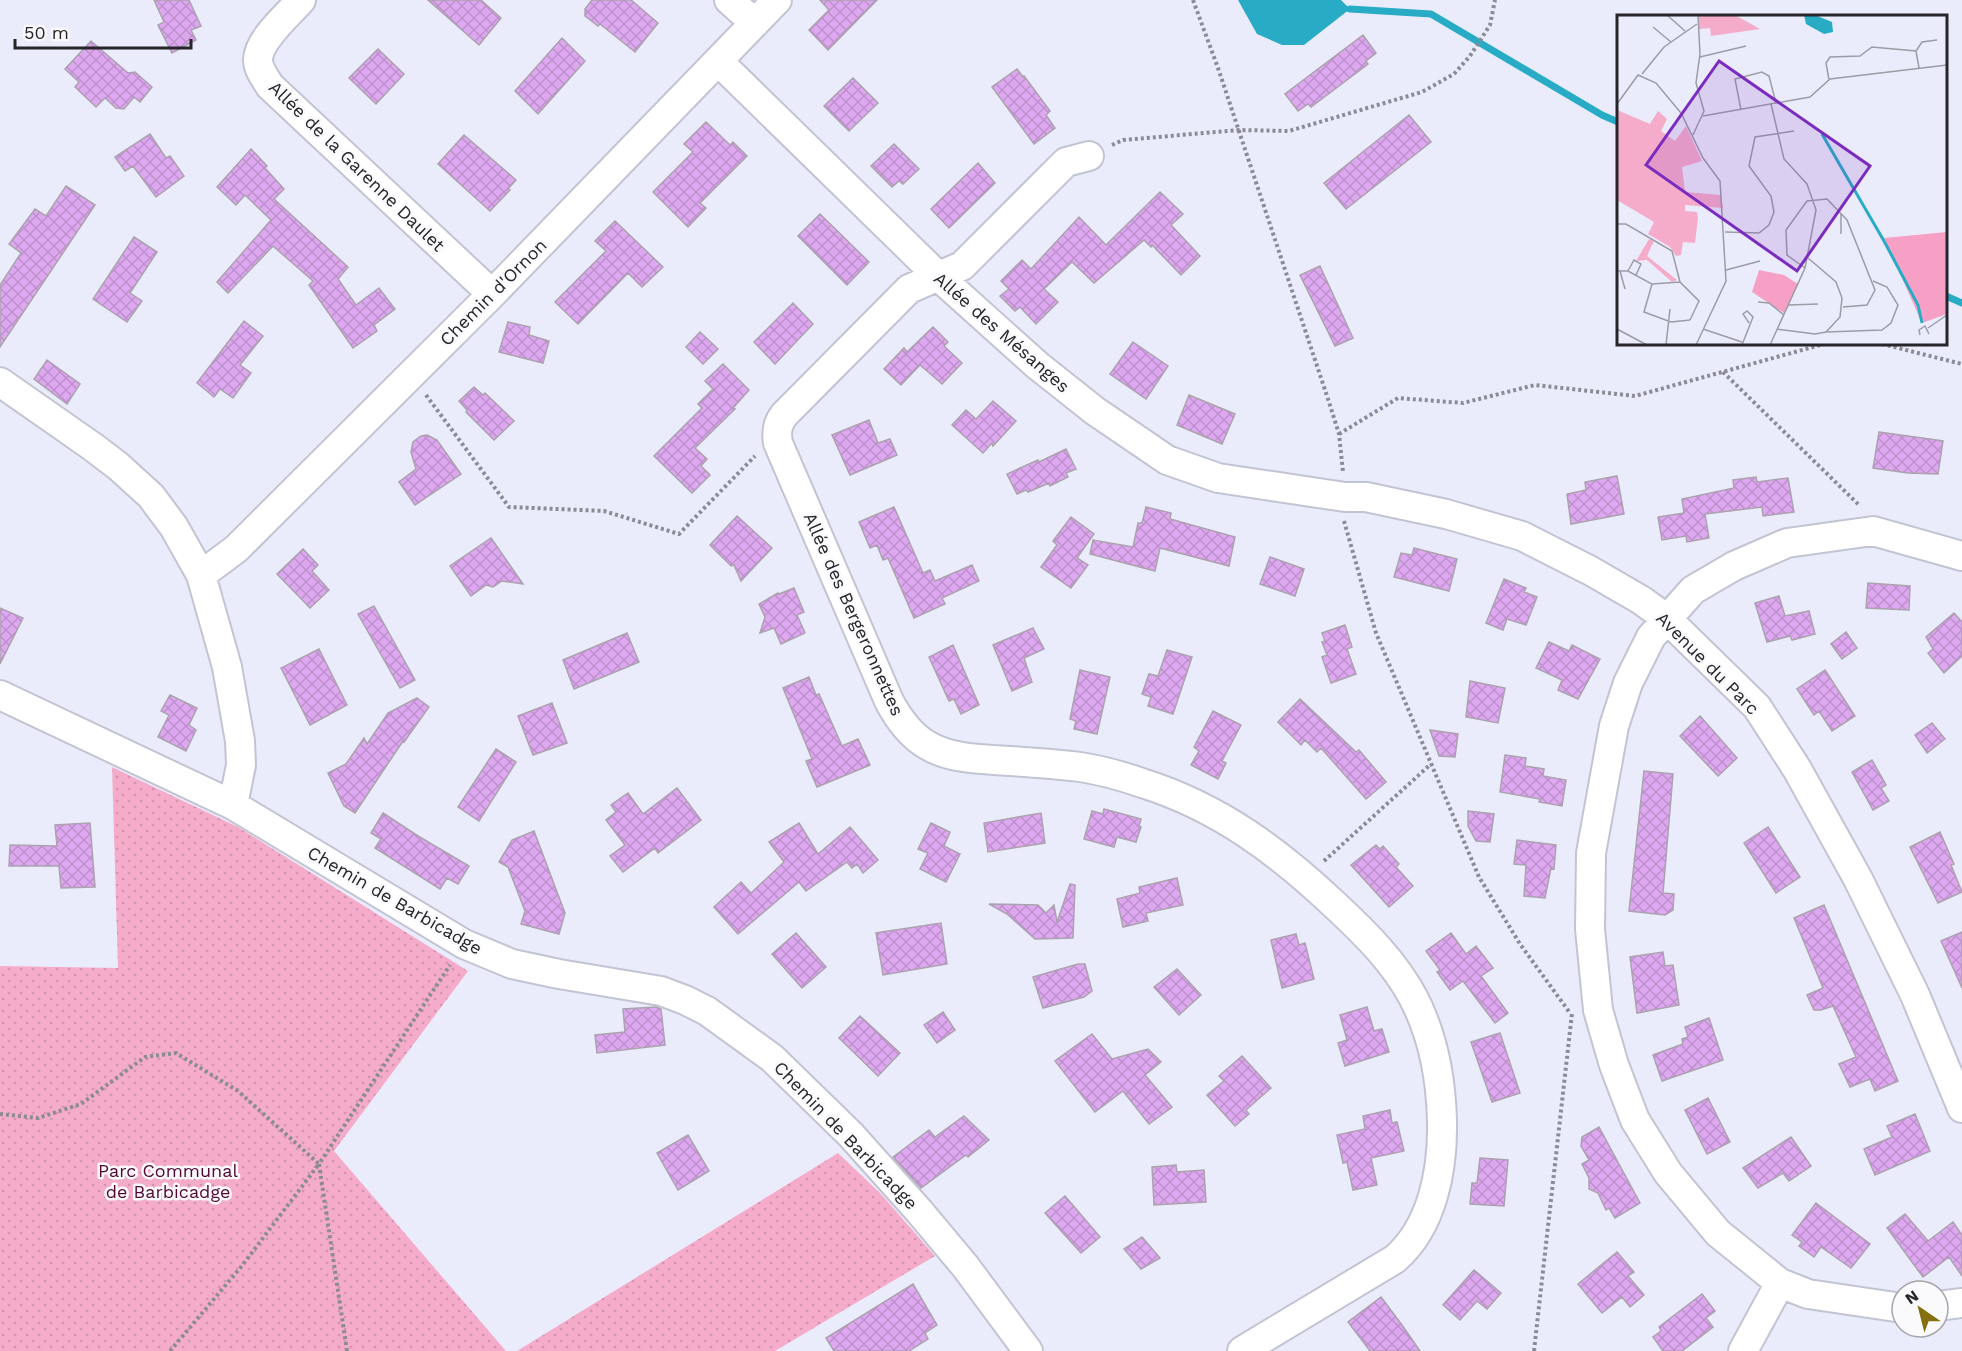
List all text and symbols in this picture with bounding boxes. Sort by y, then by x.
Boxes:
scale bar [15,12,190,50]
inset map [1617,15,1947,345]
text: 50 m [24,22,69,43]
street label: Allée de la Garenne Daulet [265,76,449,256]
street label: Chemin d'Ornon [435,234,551,350]
street label: Allée des Mésanges [930,267,1074,397]
street label: Allée des Bergeronnettes [800,509,908,719]
street label: Avenue du Parc [1652,607,1764,719]
street label: Chemin de Barbicadge [304,841,486,959]
street label: Chemin de Barbicadge [770,1057,922,1213]
park label: Parc Communal de Barbicadge [98,1160,238,1202]
north arrow [1890,1279,1950,1339]
text: N [1901,1286,1922,1308]

